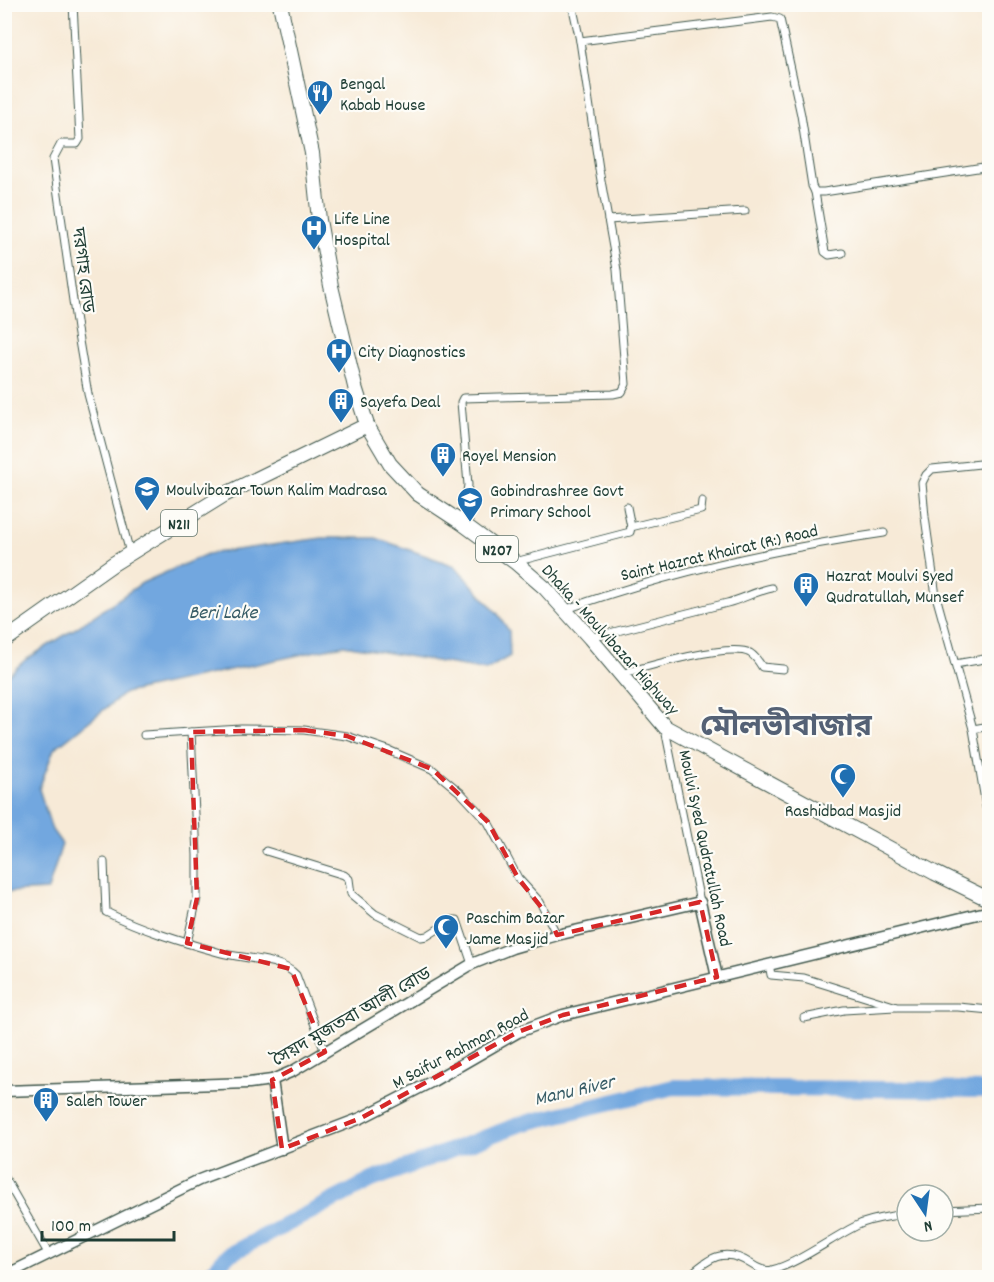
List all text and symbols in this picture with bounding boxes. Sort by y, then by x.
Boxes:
place label: Bengal Kabab House [340,73,425,119]
restaurant icon: Bengal Kabab House [305,78,335,116]
place label: Life Line Hospital [334,208,390,254]
hospital icon: Life Line Hospital [299,213,329,251]
street label: দরগাহ রোড [64,225,99,315]
hospital icon: City Diagnostics [324,336,354,374]
place label: City Diagnostics [358,341,466,366]
building icon: Sayefa Deal [326,386,356,424]
place label: Sayefa Deal [360,391,441,416]
building icon: Royel Mension [428,440,458,478]
place label: Royel Mension [462,445,556,470]
school or university icon: Moulvibazar Town Kalim Madrasa [132,474,162,512]
place label: Moulvibazar Town Kalim Madrasa [166,479,387,504]
place label: Gobindrashree Govt Primary School [490,480,624,526]
school or university icon: Gobindrashree Govt Primary School [455,485,485,523]
road number: N211 [161,510,197,536]
street label: Saint Hazrat Khairat (R:) Road [618,520,821,589]
road number: N207 [476,536,518,562]
street label: Dhaka - Moulvibazar Highway [534,560,684,722]
place label: Hazrat Moulvi Syed Qudratullah, Munsef [826,565,964,611]
building icon: Hazrat Moulvi Syed Qudratullah, Munsef [791,570,821,608]
water label: Beri Lake [189,600,258,628]
district label: মৌলভীবাজার [700,707,873,751]
street label: Moulvi Syed Qudratullah Road [670,748,737,949]
mosque icon: Rashidbad Masjid [828,761,858,799]
place label: Rashidbad Masjid [785,800,901,825]
place label: Paschim Bazar Jame Masjid [466,907,565,953]
mosque icon: Paschim Bazar Jame Masjid [431,912,461,950]
street label: সৈয়দ মুজতবা আলী রোড [267,962,436,1074]
street label: M Saifur Rahman Road [388,1004,534,1097]
water label: Manu River [532,1069,620,1115]
building icon: Saleh Tower [31,1085,61,1123]
place label: Saleh Tower [66,1090,147,1115]
north arrow [895,1183,955,1243]
scale bar [42,1204,174,1242]
text: N [921,1213,934,1237]
text: 100 m [51,1215,91,1240]

